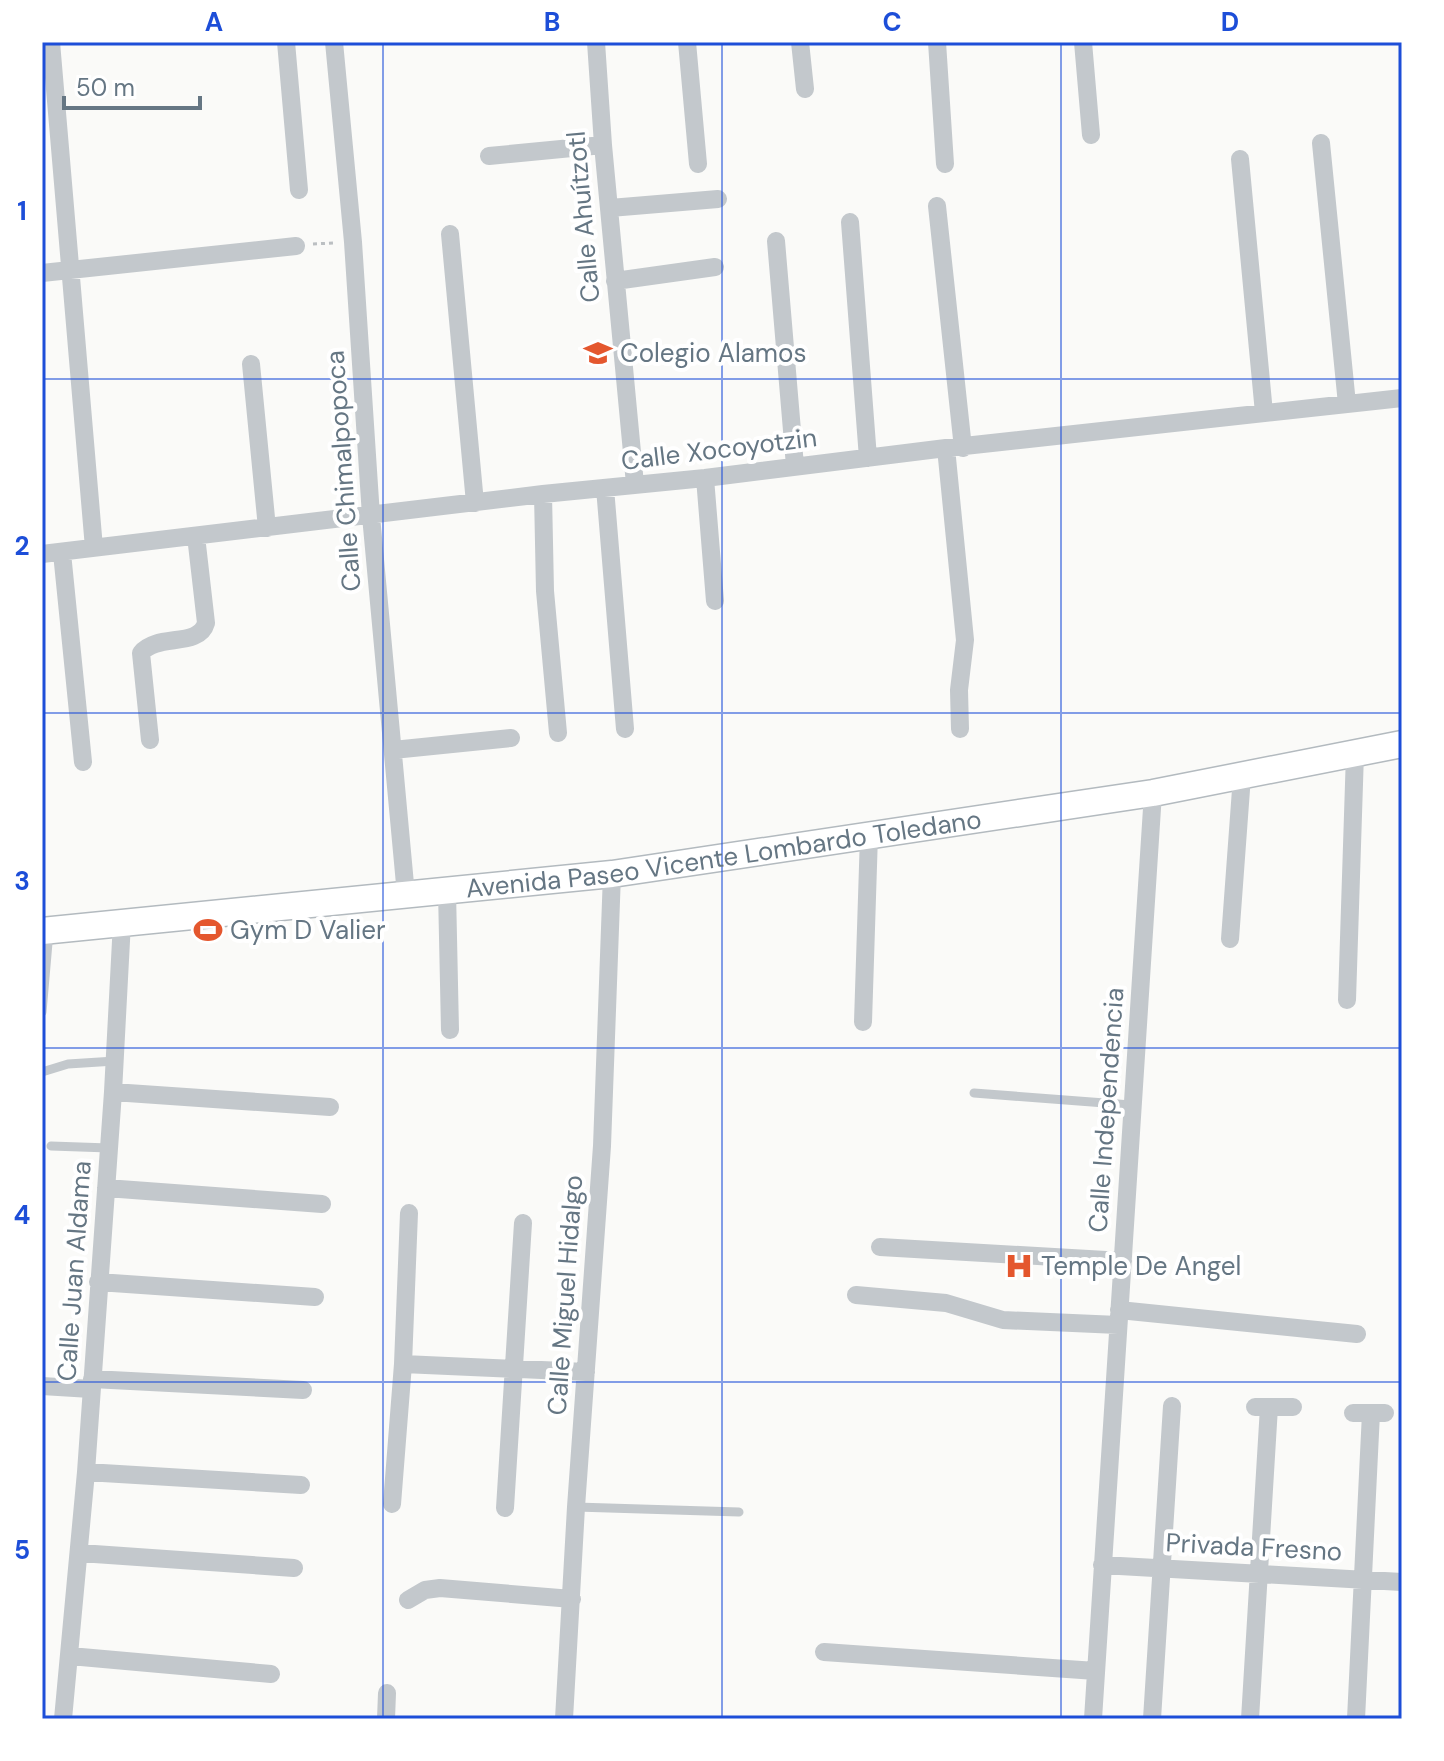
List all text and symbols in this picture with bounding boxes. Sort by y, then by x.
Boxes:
text: A [205,5,223,39]
text: B [544,5,560,39]
text: C [882,5,902,39]
text: D [1221,5,1239,39]
scale bar [64,60,200,110]
text: 50 m [76,72,135,103]
street label: Calle Ahuítzotl [559,130,607,304]
text: 1 [17,194,27,228]
place label: Colegio Alamos [620,336,806,370]
school or university icon: Colegio Alamos [583,338,613,368]
street label: Calle Chimalpopoca [318,349,368,593]
street label: Calle Xocoyotzin [619,420,819,478]
text: 2 [14,529,30,563]
street label: Avenida Paseo Vicente Lombardo Toledano [464,802,984,906]
text: 3 [14,864,30,898]
place label: Gym D Valier [230,913,386,947]
sports icon: Gym D Valier [193,915,223,945]
street label: Calle Independencia [1080,986,1132,1234]
street label: Calle Juan Aldama [49,1160,99,1382]
street label: Calle Miguel Hidalgo [540,1174,590,1416]
text: 4 [14,1198,30,1232]
place label: Temple De Angel [1041,1249,1241,1283]
hospital icon: Temple De Angel [1004,1251,1034,1281]
street label: Privada Fresno [1165,1525,1343,1569]
text: 5 [14,1533,30,1567]

